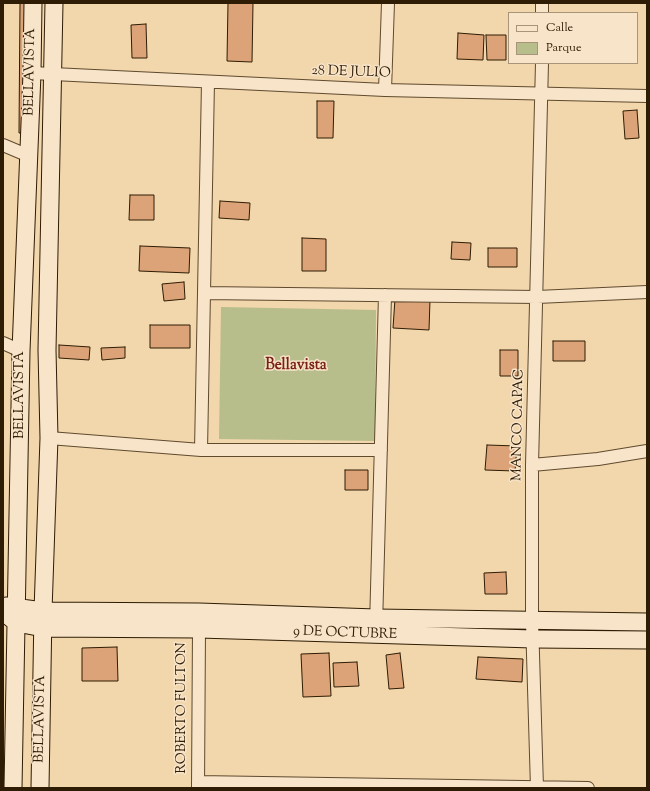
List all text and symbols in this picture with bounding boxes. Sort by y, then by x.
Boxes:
legend [508,12,638,64]
text: Calle [546,19,573,37]
street label: BELLAVISTA [22,28,40,116]
text: Parque [546,39,582,57]
street label: 28 DE JULIO [311,63,391,83]
street label: BELLAVISTA [13,351,29,439]
district label: Bellavista [265,357,327,375]
street label: MANCO CAPAC [510,369,528,481]
street label: 9 DE OCTUBRE [293,624,397,644]
street label: ROBERTO FULTON [175,642,191,774]
street label: BELLAVISTA [32,675,50,763]

